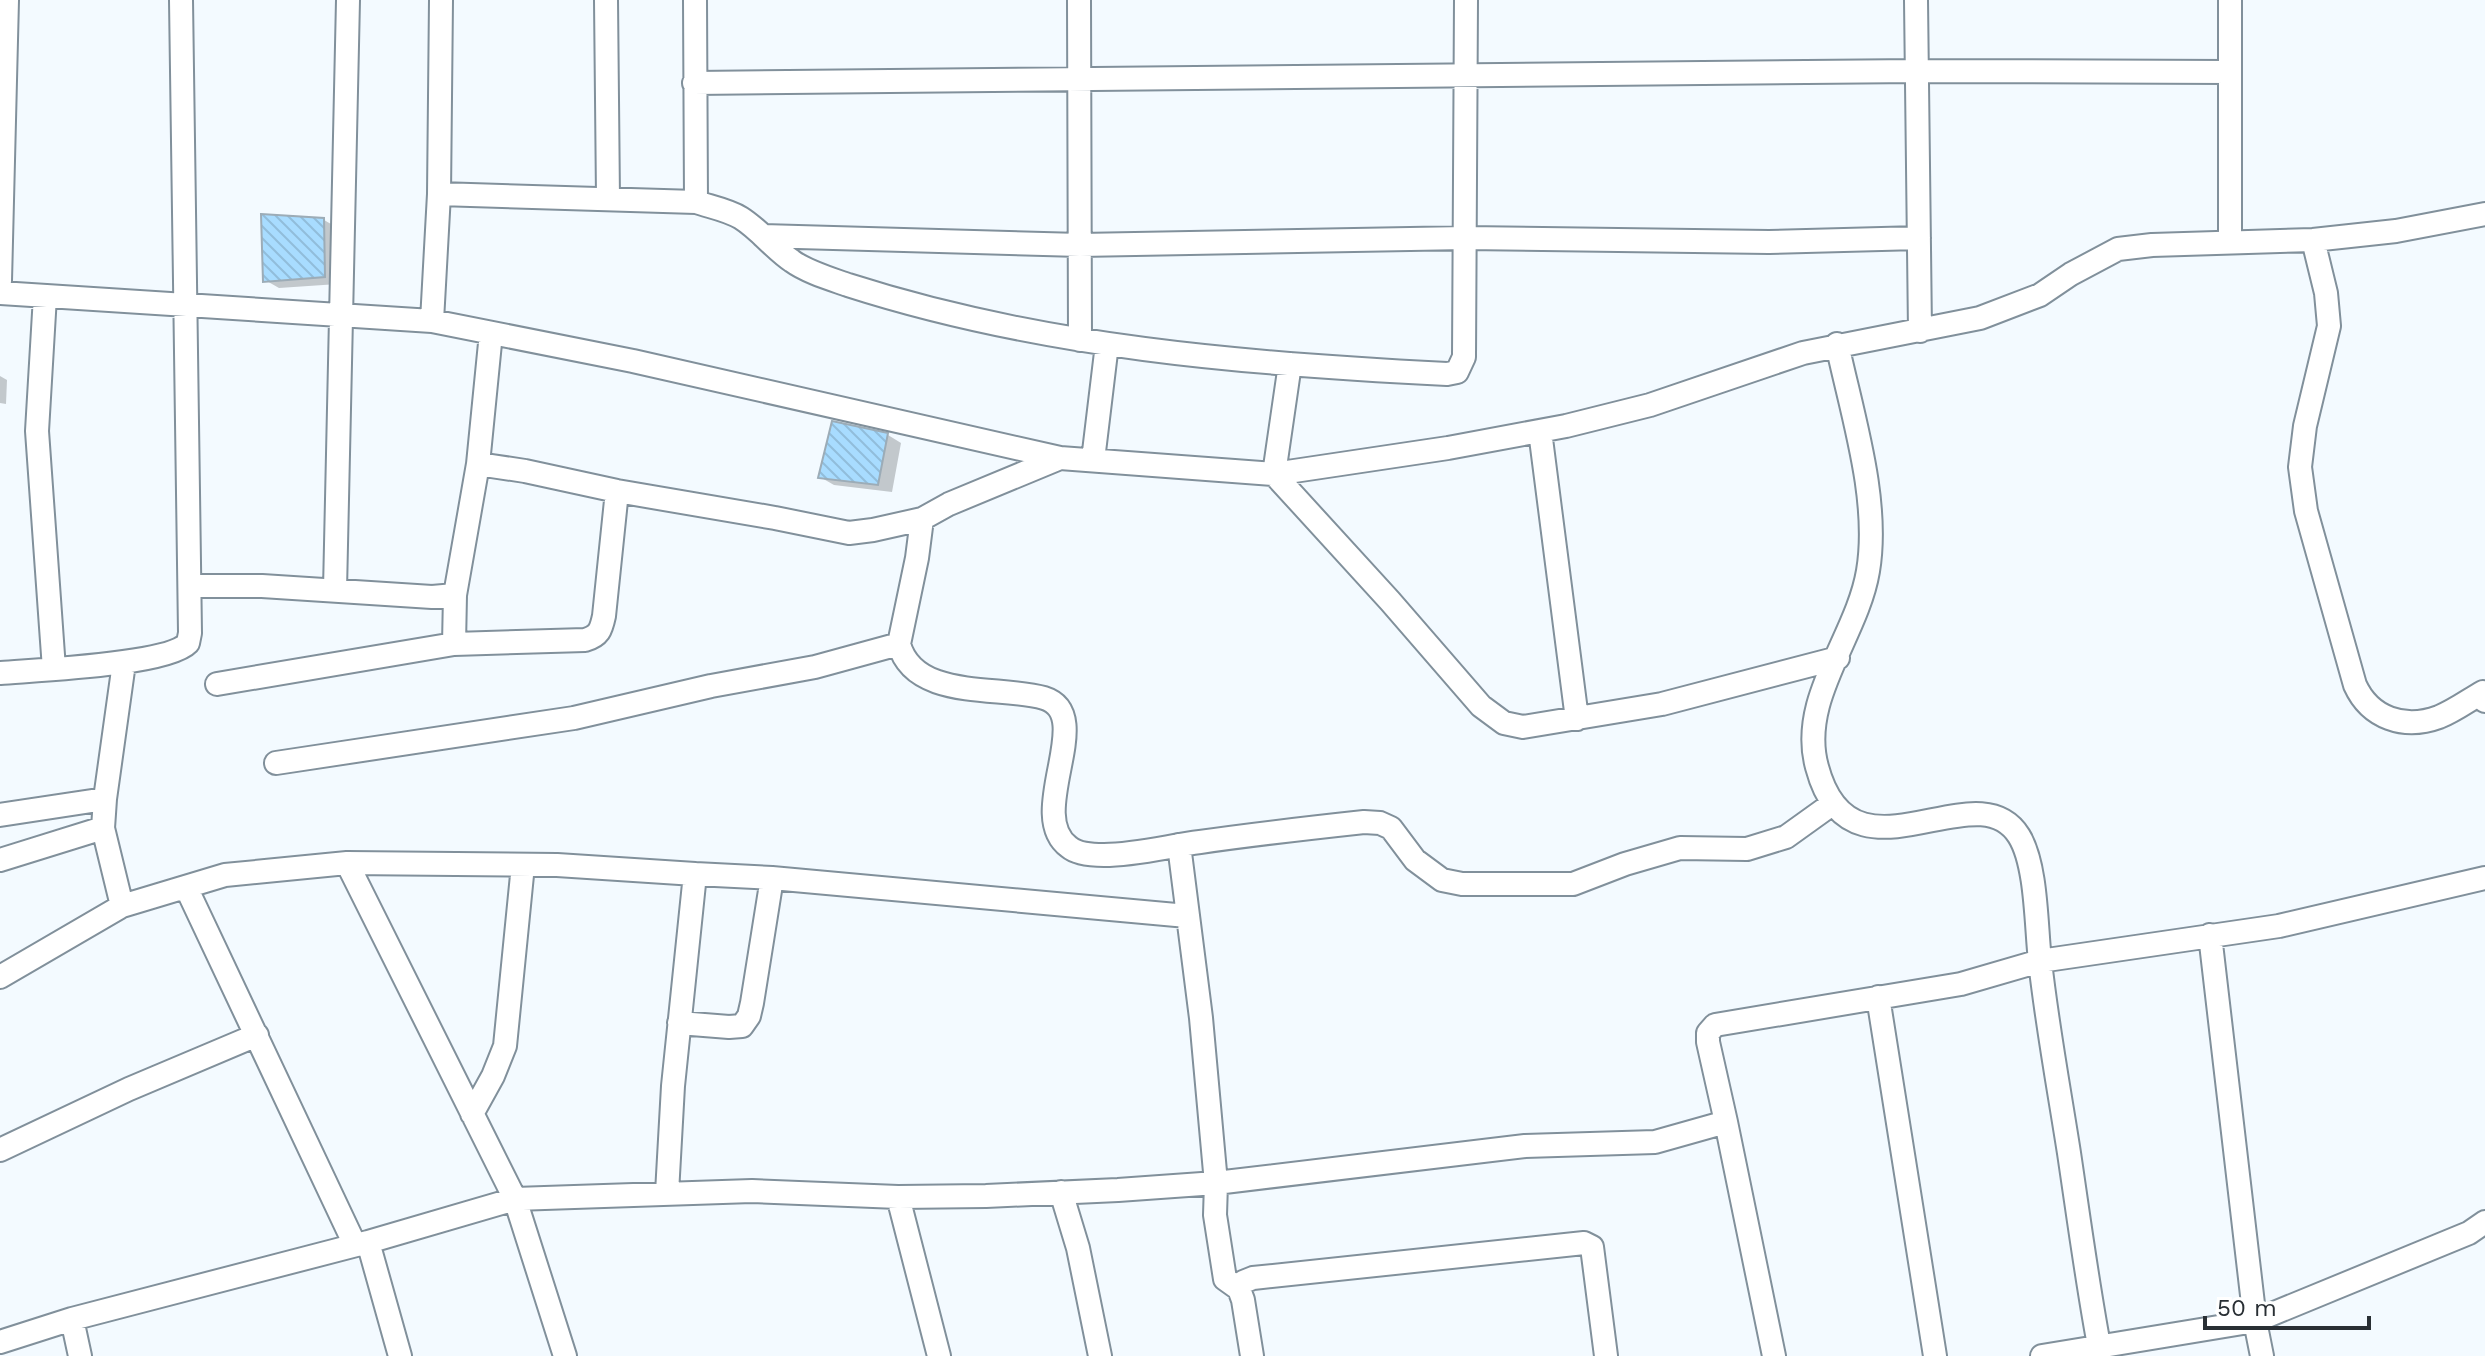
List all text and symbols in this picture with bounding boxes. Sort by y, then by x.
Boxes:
scale bar [2205,1280,2369,1330]
text: 50 m [2217,1294,2277,1322]

